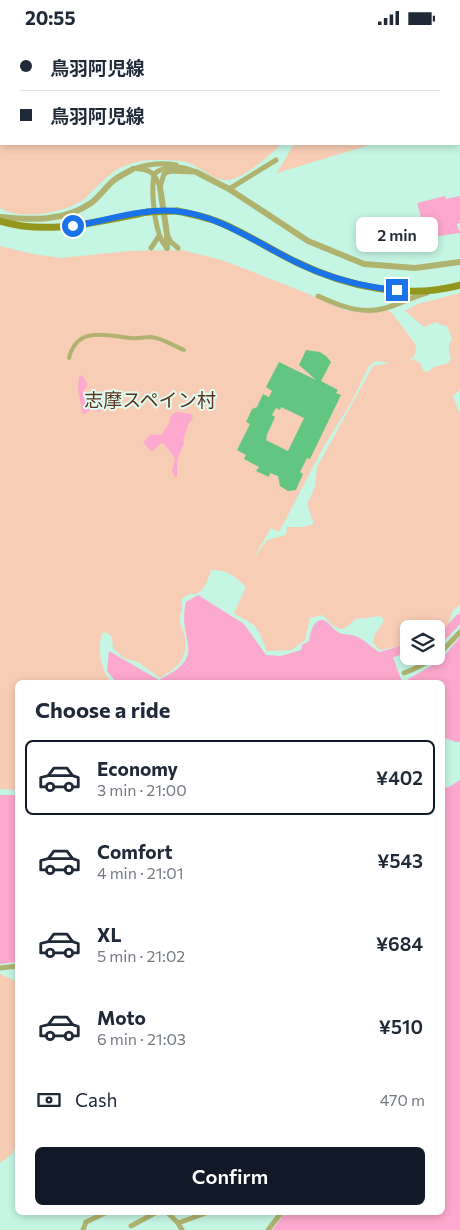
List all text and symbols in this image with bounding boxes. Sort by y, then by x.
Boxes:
text: 20:55 [25,6,76,29]
text: 鳥羽阿児線 [50,56,145,79]
text: 鳥羽阿児線 [50,104,145,127]
route start [62,215,84,237]
callout: 2 min [356,217,438,253]
text: 2 min [377,225,417,244]
route end [386,279,408,301]
park label: 志摩スペイン村 [84,388,216,411]
map controls [400,620,445,665]
button: layers [400,620,445,665]
text: Choose a ride [35,696,170,723]
icon: car [37,755,82,800]
text: Economy [97,757,178,780]
text: ¥402 [376,766,423,789]
text: 3 min · 21:00 [97,780,187,799]
icon: car [37,838,82,883]
text: Comfort [97,840,173,863]
text: ¥543 [377,849,423,872]
text: 4 min · 21:01 [97,863,184,882]
icon: car [37,921,82,966]
text: XL [97,923,122,946]
text: ¥684 [376,932,423,955]
text: 5 min · 21:02 [97,946,185,965]
icon: car [37,1004,82,1049]
text: Moto [97,1006,146,1029]
text: ¥510 [379,1015,423,1038]
text: 6 min · 21:03 [97,1029,186,1048]
icon: cash [35,1086,63,1114]
text: Cash [75,1088,117,1111]
text: 470 m [380,1090,425,1109]
button: Confirm [35,1147,425,1205]

